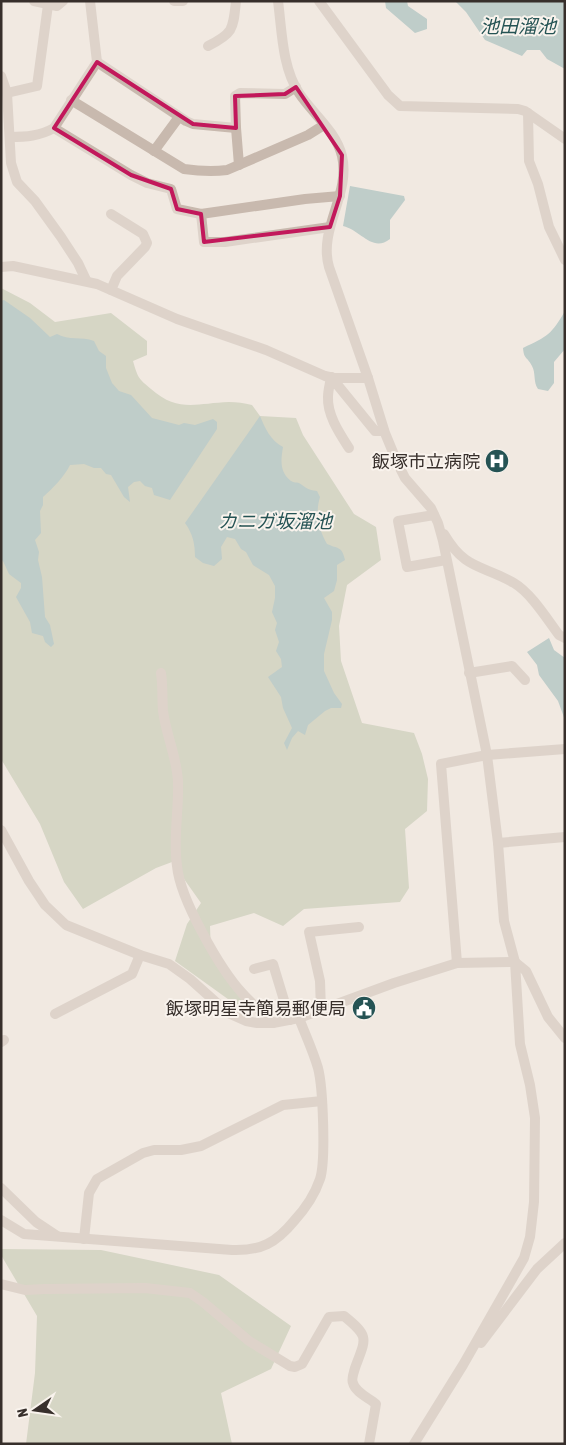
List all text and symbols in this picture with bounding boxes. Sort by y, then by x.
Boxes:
water label: 池田溜池 [480,15,558,37]
hospital icon: 飯塚市立病院 [484,448,510,474]
place label: 飯塚市立病院 [372,451,480,472]
water label: カニガ坂溜池 [218,510,334,532]
public building icon: 飯塚明星寺簡易郵便局 [351,995,377,1021]
place label: 飯塚明星寺簡易郵便局 [166,998,346,1019]
north arrow [10,1385,60,1435]
text: N [14,1407,31,1419]

